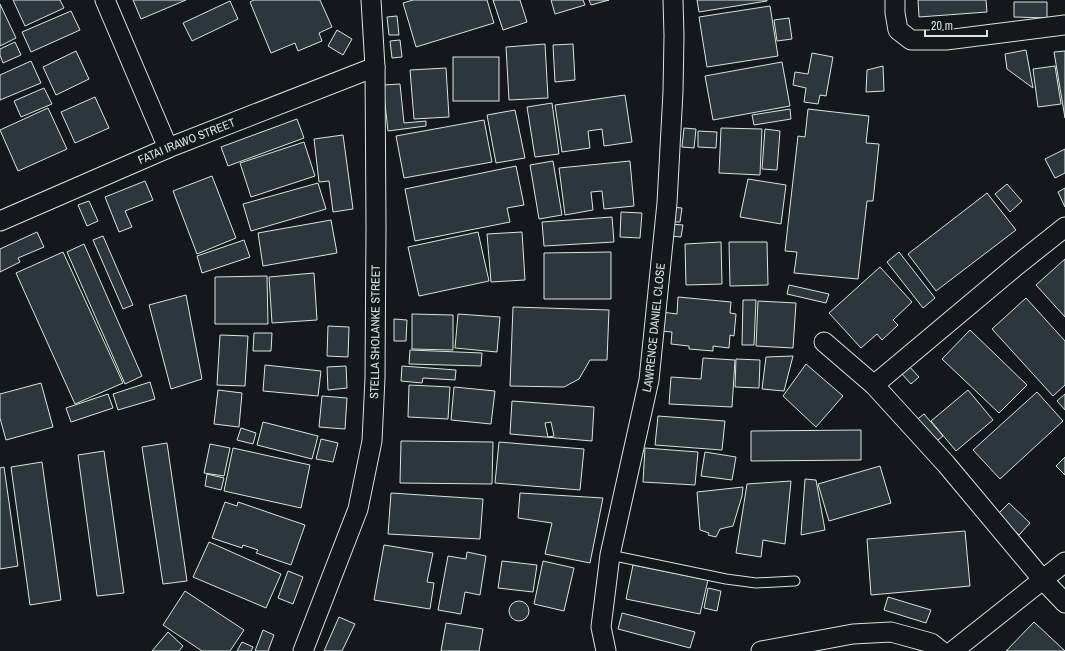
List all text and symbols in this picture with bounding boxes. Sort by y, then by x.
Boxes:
scale bar [925,12,987,38]
text: 20 m [931,18,953,34]
street label: FATAI IRAWO STREET [136,114,238,168]
street label: LAWRENCE DANIEL CLOSE [639,262,669,394]
street label: STELLA SHOLANKE STREET [366,265,384,399]

